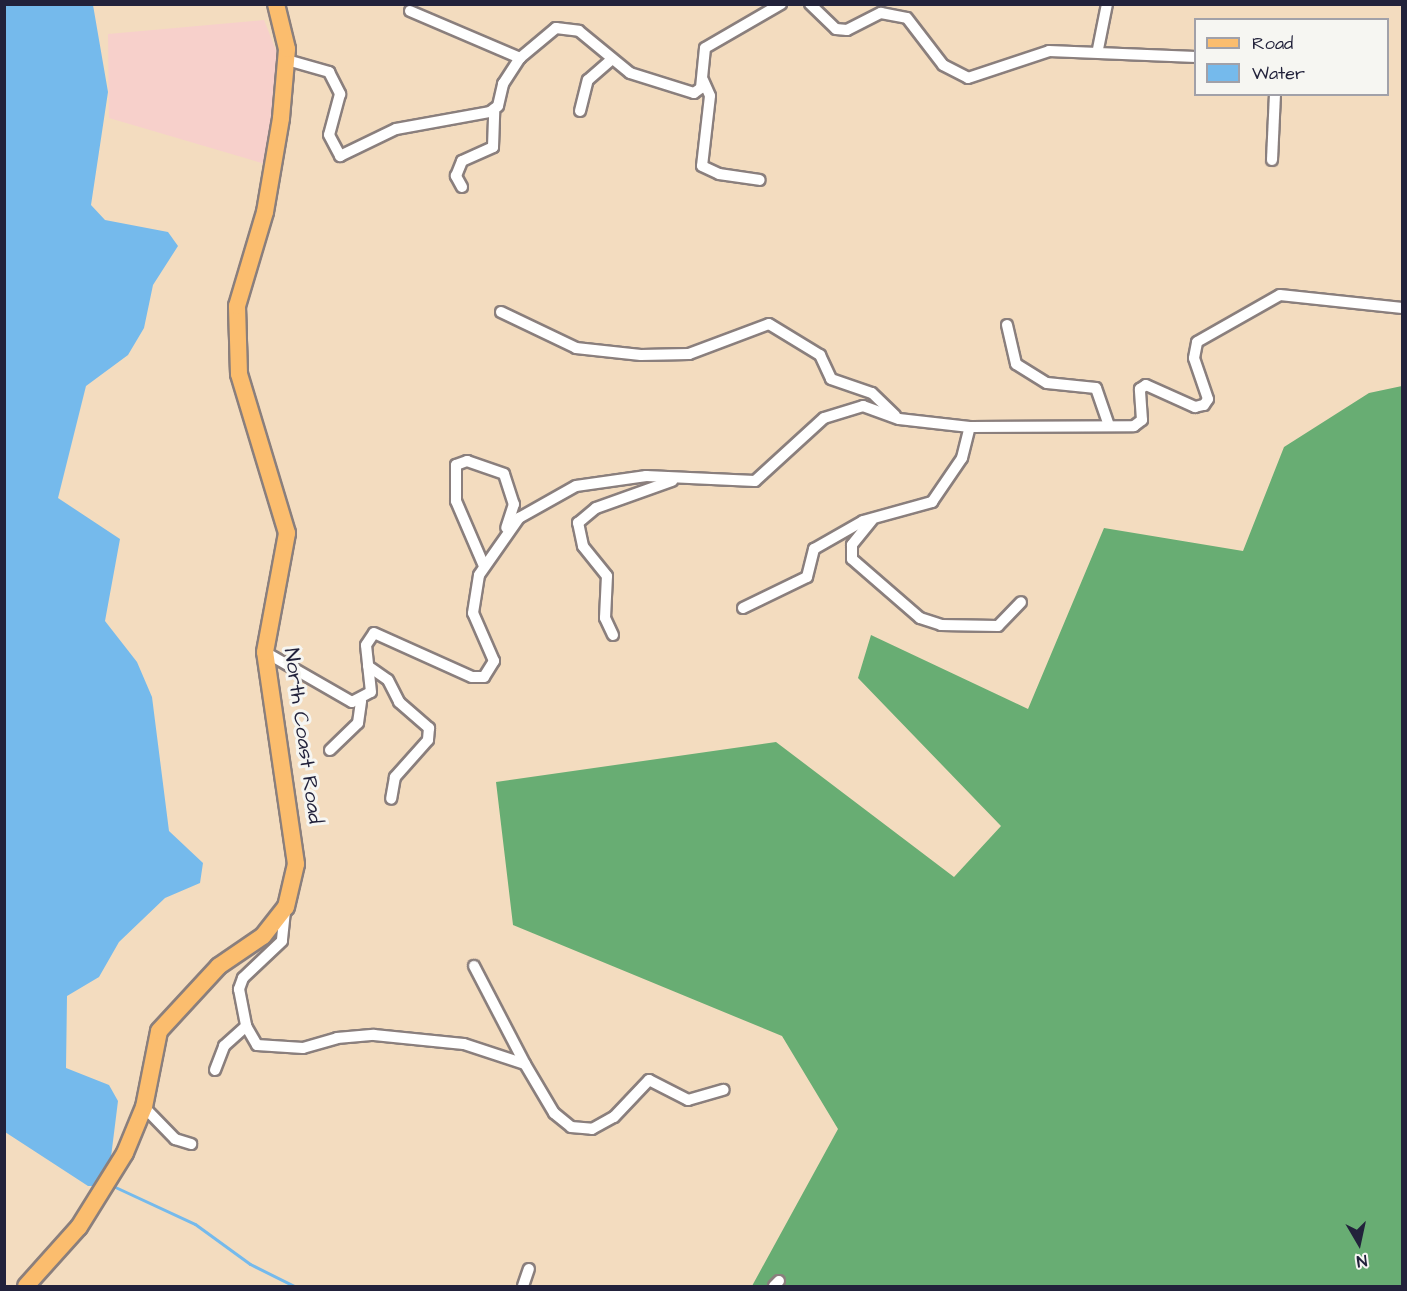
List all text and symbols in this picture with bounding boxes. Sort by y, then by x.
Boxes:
legend [1194,18,1389,96]
text: Road [1252,31,1293,56]
text: Water [1252,61,1305,86]
street label: North Coast Road [278,647,328,825]
north arrow [1329,1213,1389,1273]
text: N [1355,1249,1368,1272]

